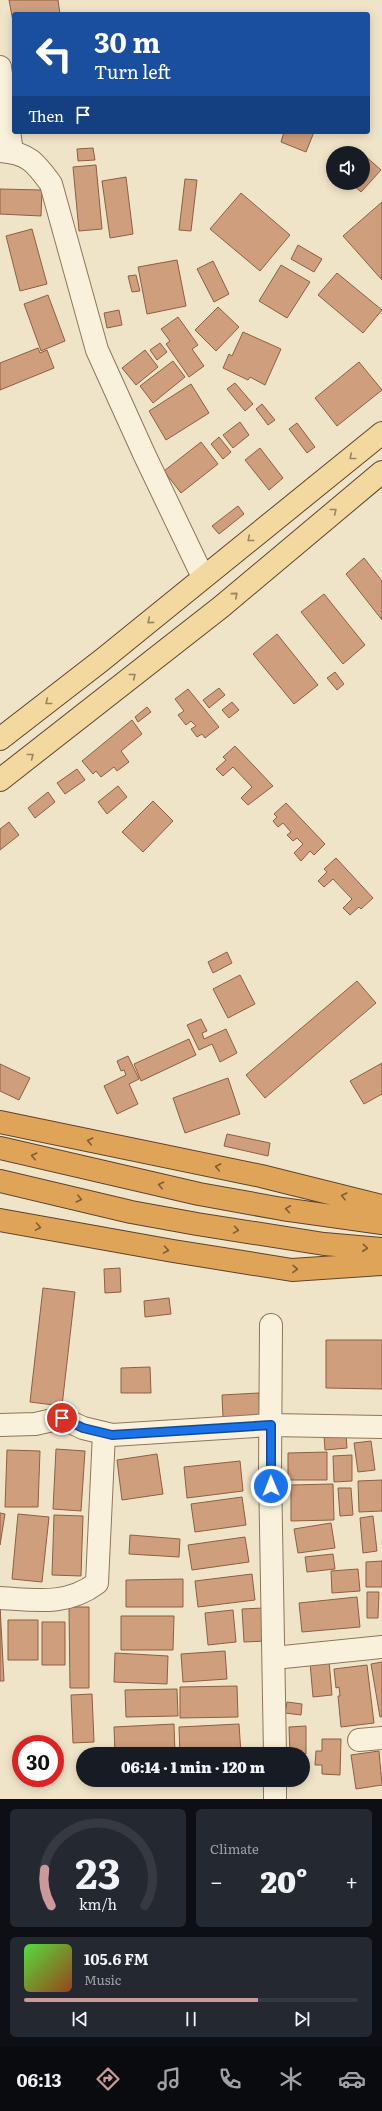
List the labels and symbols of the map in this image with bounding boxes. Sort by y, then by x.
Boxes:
one-way arrow [349,453,356,460]
one-way arrow [330,509,337,516]
one-way arrow [248,534,255,541]
one-way arrow [231,593,238,600]
one-way arrow [147,617,154,624]
one-way arrow [129,674,136,681]
one-way arrow [46,697,53,704]
one-way arrow [26,753,33,760]
one-way arrow [87,1137,93,1145]
one-way arrow [31,1152,38,1161]
one-way arrow [214,1164,221,1172]
one-way arrow [158,1181,165,1190]
one-way arrow [341,1193,347,1201]
one-way arrow [76,1195,82,1203]
one-way arrow [285,1206,291,1214]
one-way arrow [35,1222,42,1230]
one-way arrow [233,1225,239,1234]
one-way arrow [362,1243,368,1252]
one-way arrow [163,1245,169,1254]
one-way arrow [292,1265,298,1273]
pin [45,1401,79,1435]
position arrow [250,1465,292,1507]
speed limit sign: 30 [12,1735,64,1787]

